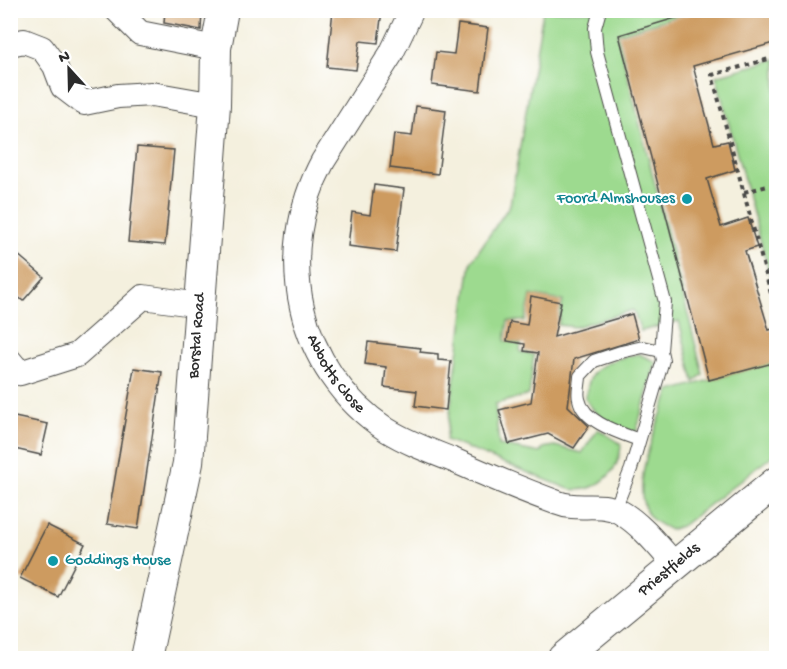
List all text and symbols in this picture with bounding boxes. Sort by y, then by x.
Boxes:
north arrow [39,39,99,99]
text: N [56,47,74,69]
place label: Foord Almshouses [556,190,676,209]
marker: Foord Almshouses [680,192,694,206]
street label: Borstal Road [185,291,210,380]
street label: Abbotts Close [302,332,369,418]
street label: Priestfields [634,538,705,602]
place label: Goddings House [65,552,172,571]
marker: Goddings House [46,554,60,568]

